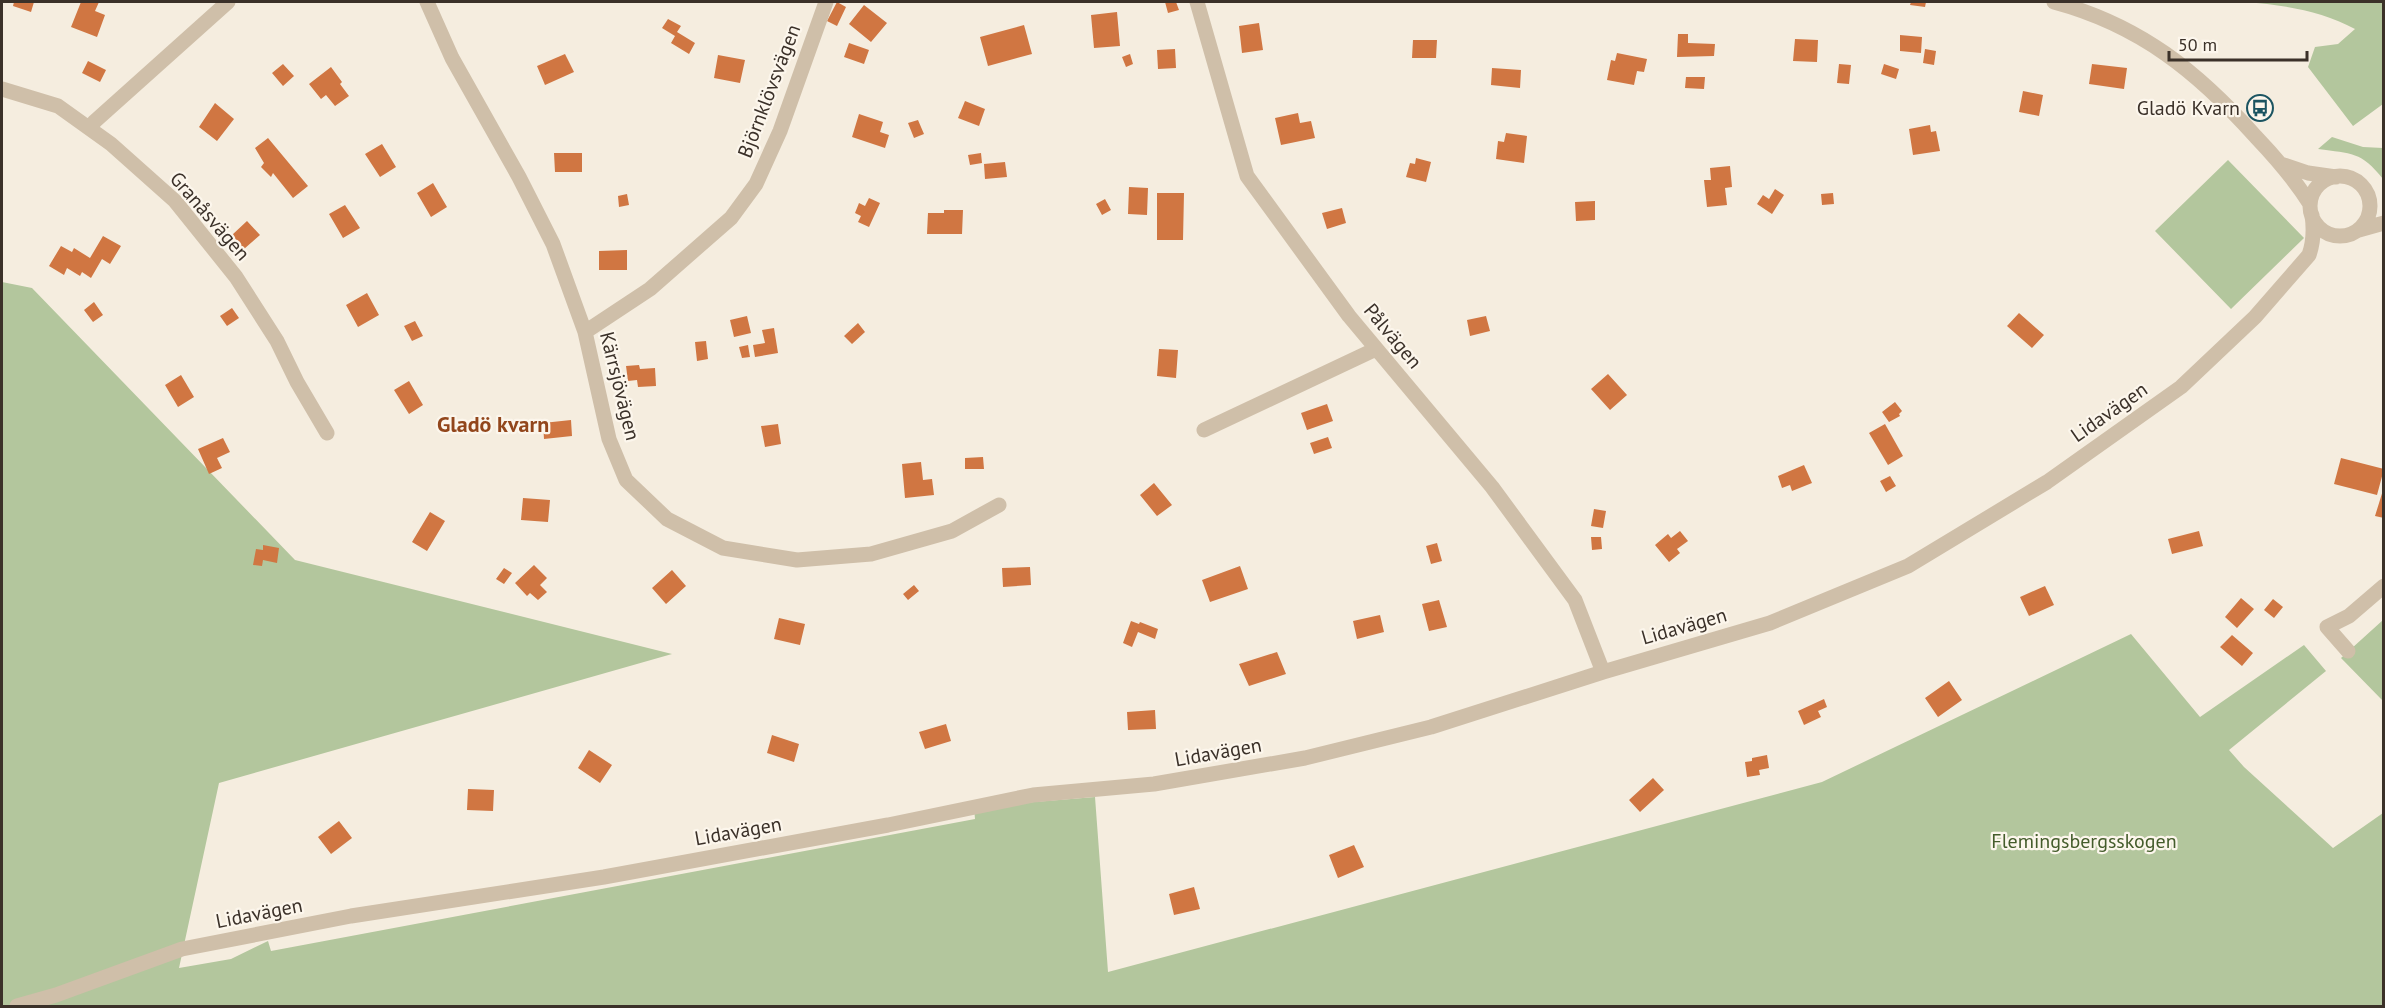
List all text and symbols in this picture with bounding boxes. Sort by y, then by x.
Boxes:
street label: Björnklövsvägen [732,21,806,161]
scale bar [2169,24,2307,62]
text: 50 m [2178,33,2217,56]
bus stop icon: Gladö Kvarn [2245,93,2275,123]
place label: Gladö Kvarn [2137,95,2240,121]
street label: Granåsvägen [164,166,256,266]
street label: Pålvägen [1358,298,1428,374]
street label: Kärrsjövägen [594,329,646,443]
street label: Lidavägen [2066,376,2152,448]
district label: Gladö kvarn [437,410,549,438]
street label: Lidavägen [1638,601,1730,651]
street label: Lidavägen [1173,732,1263,772]
street label: Lidavägen [693,811,783,851]
park label: Flemingsbergsskogen [1991,828,2177,854]
street label: Lidavägen [213,892,305,934]

